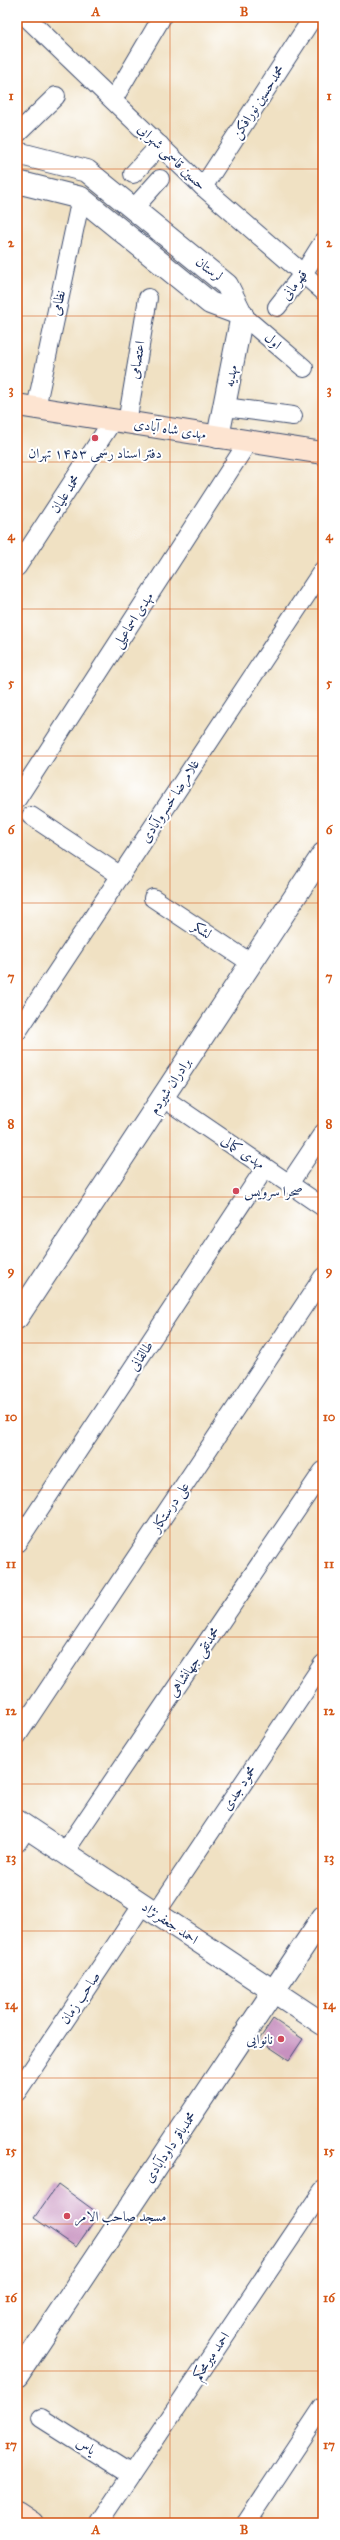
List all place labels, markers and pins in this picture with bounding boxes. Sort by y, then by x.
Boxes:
marker: دفتر اسناد رسمی ۱۴۵۳ تهران [90,433,100,443]
place label: دفتر اسناد رسمی ۱۴۵۳ تهران [28,445,162,463]
place label: صحرا سرویس [244,1183,303,1201]
marker: صحرا سرویس [231,1186,241,1196]
place label: نانوایی [246,2031,273,2049]
marker: نانوایی [276,2034,286,2044]
place label: مسجد صاحب الامر [75,2208,167,2226]
marker: مسجد صاحب الامر [62,2211,72,2221]

